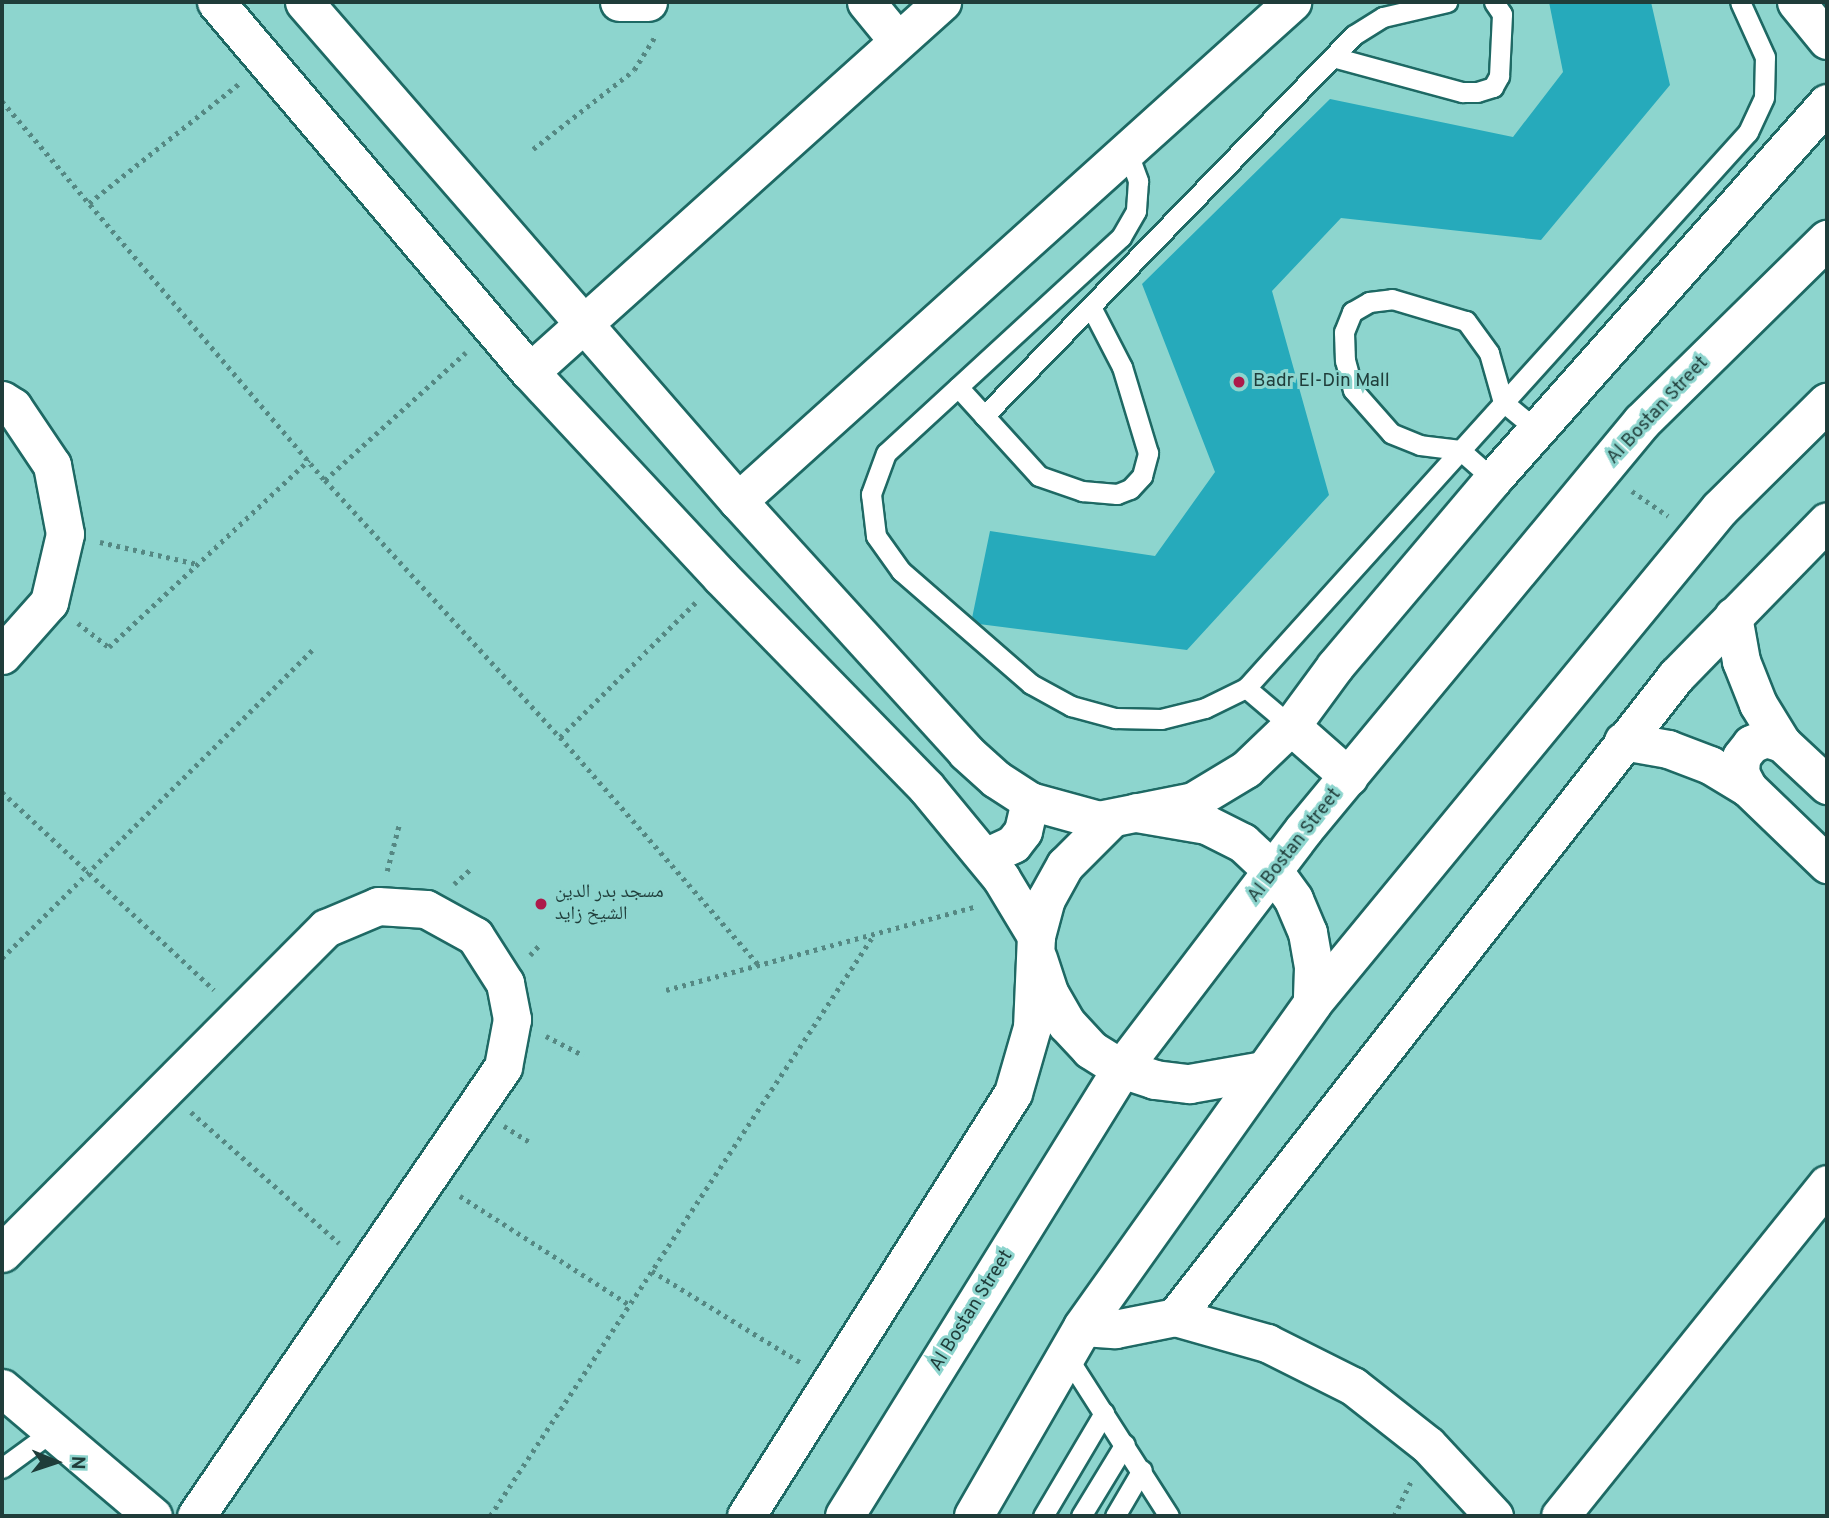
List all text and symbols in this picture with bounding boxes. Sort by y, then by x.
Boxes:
street label: Al Bostan Street [1602,352,1714,470]
place label: Badr El-Din Mall [1253,371,1390,393]
marker: Badr El-Din Mall [1231,374,1247,390]
street label: Al Bostan Street [1243,784,1347,908]
place label: مسجد بدر الدين الشيخ زايد [555,882,664,926]
marker: مسجد بدر الدين الشيخ زايد [533,896,549,912]
street label: Al Bostan Street [926,1246,1018,1376]
north arrow [21,1427,91,1497]
text: N [65,1455,89,1470]

